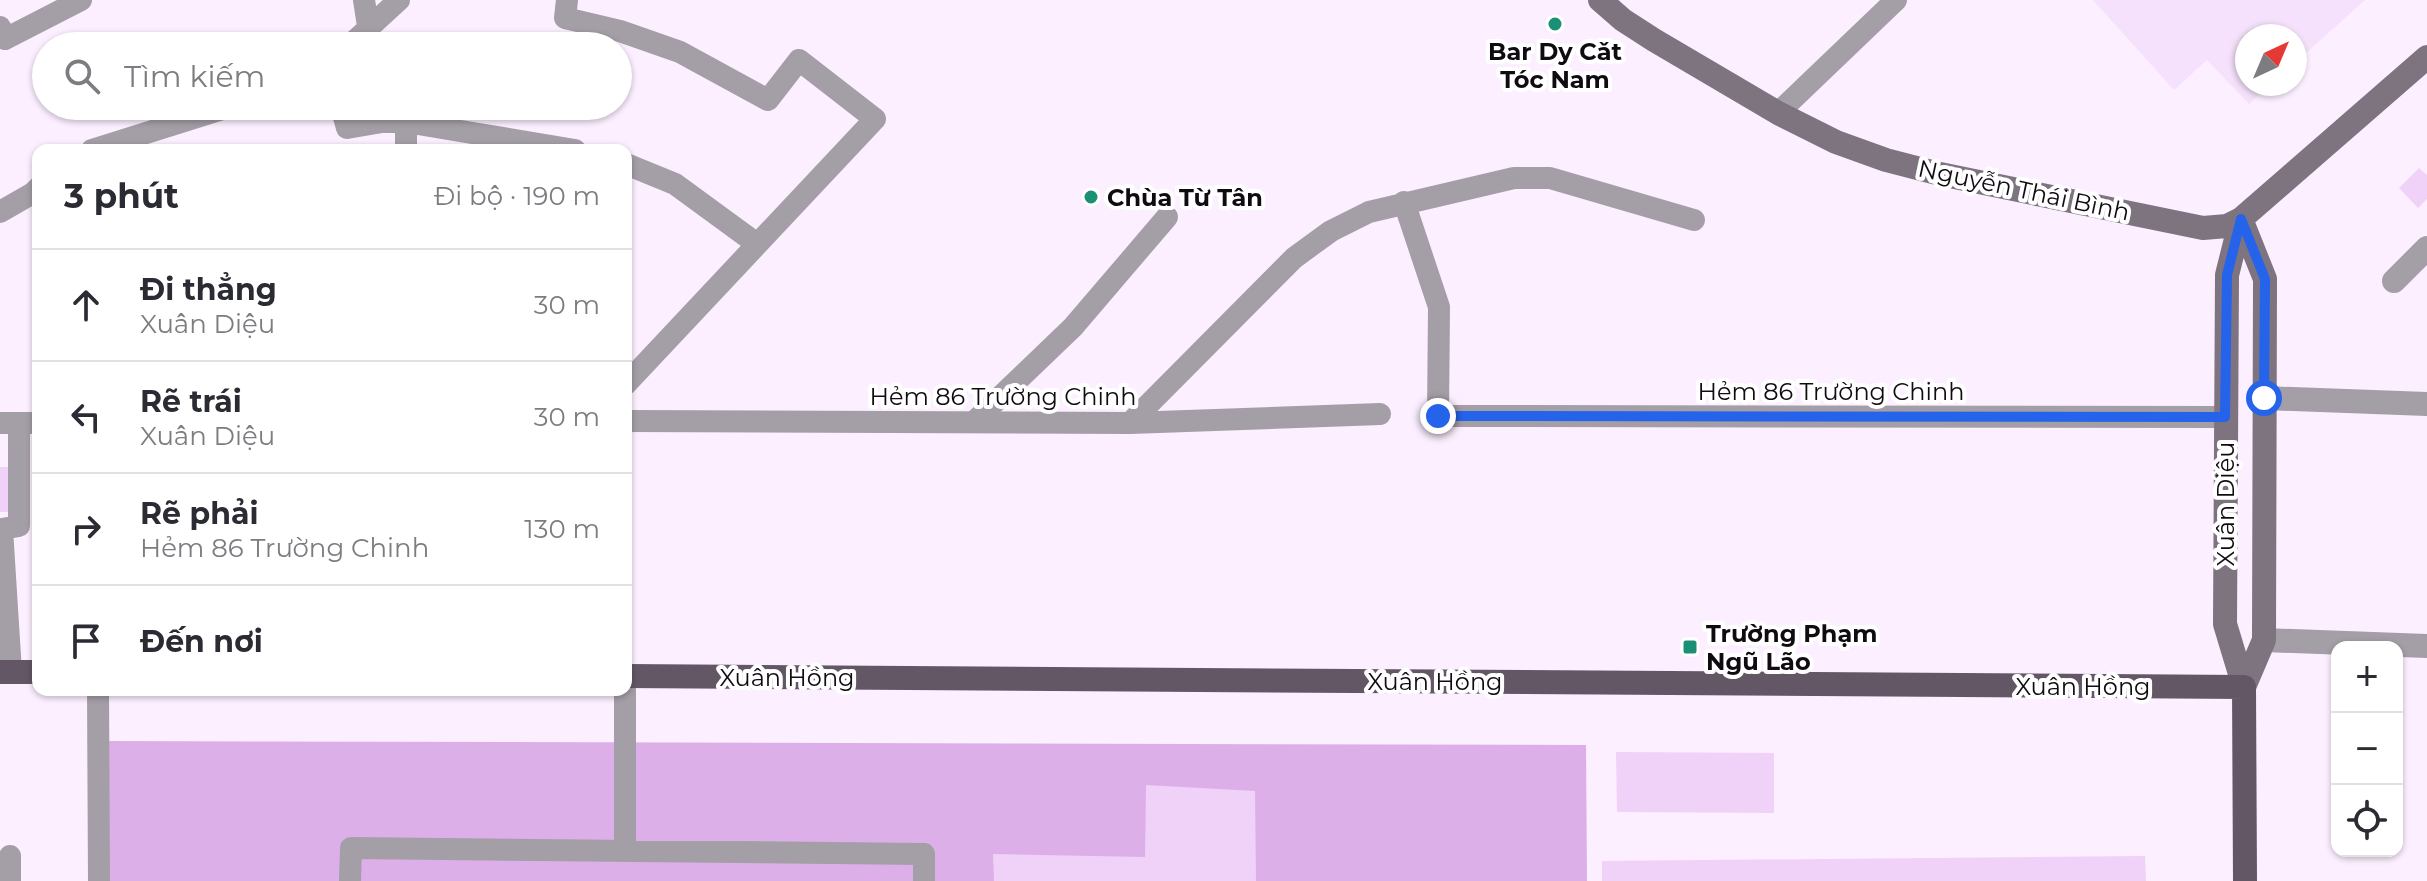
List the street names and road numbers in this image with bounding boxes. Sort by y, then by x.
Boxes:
street label: Nguyễn Thái Bình [1916,153,2132,227]
street label: Hẻm 86 Trường Chinh [1698,377,1964,406]
street label: Hẻm 86 Trường Chinh [870,382,1136,411]
street label: Xuân Diệu [2211,442,2240,566]
street label: Xuân Hồng [719,663,855,692]
street label: Xuân Hồng [1367,667,1503,696]
street label: Xuân Hồng [2015,672,2151,701]

